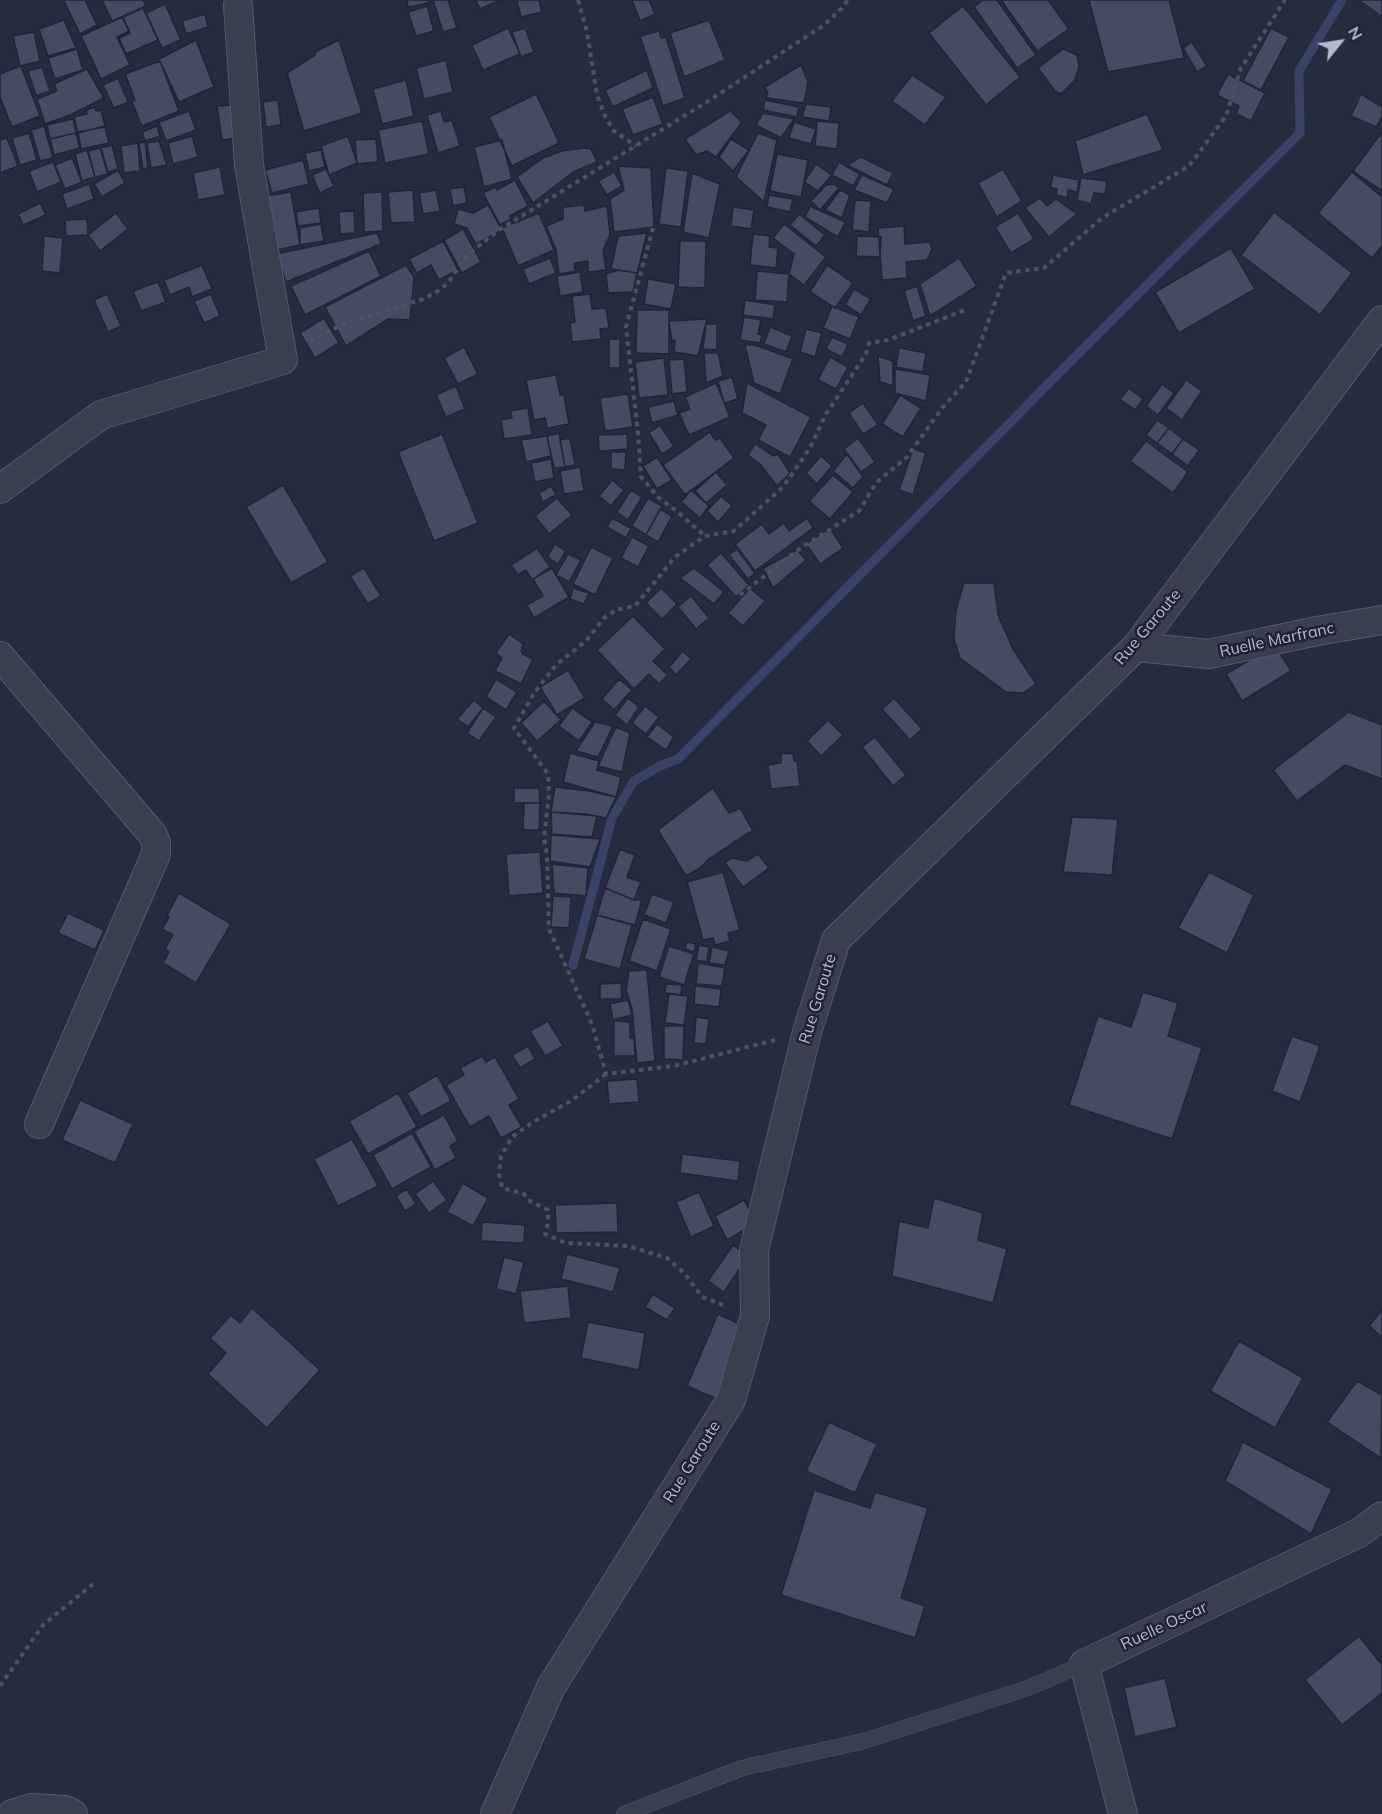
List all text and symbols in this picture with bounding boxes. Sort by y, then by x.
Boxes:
north arrow [1310,12,1370,72]
text: N [1344,23,1367,43]
street label: Rue Garoute [1111,585,1185,669]
street label: Ruelle Marfranc [1218,618,1336,662]
street label: Rue Garoute [795,952,841,1046]
street label: Rue Garoute [659,1418,725,1506]
street label: Ruelle Oscar [1118,1598,1210,1654]

